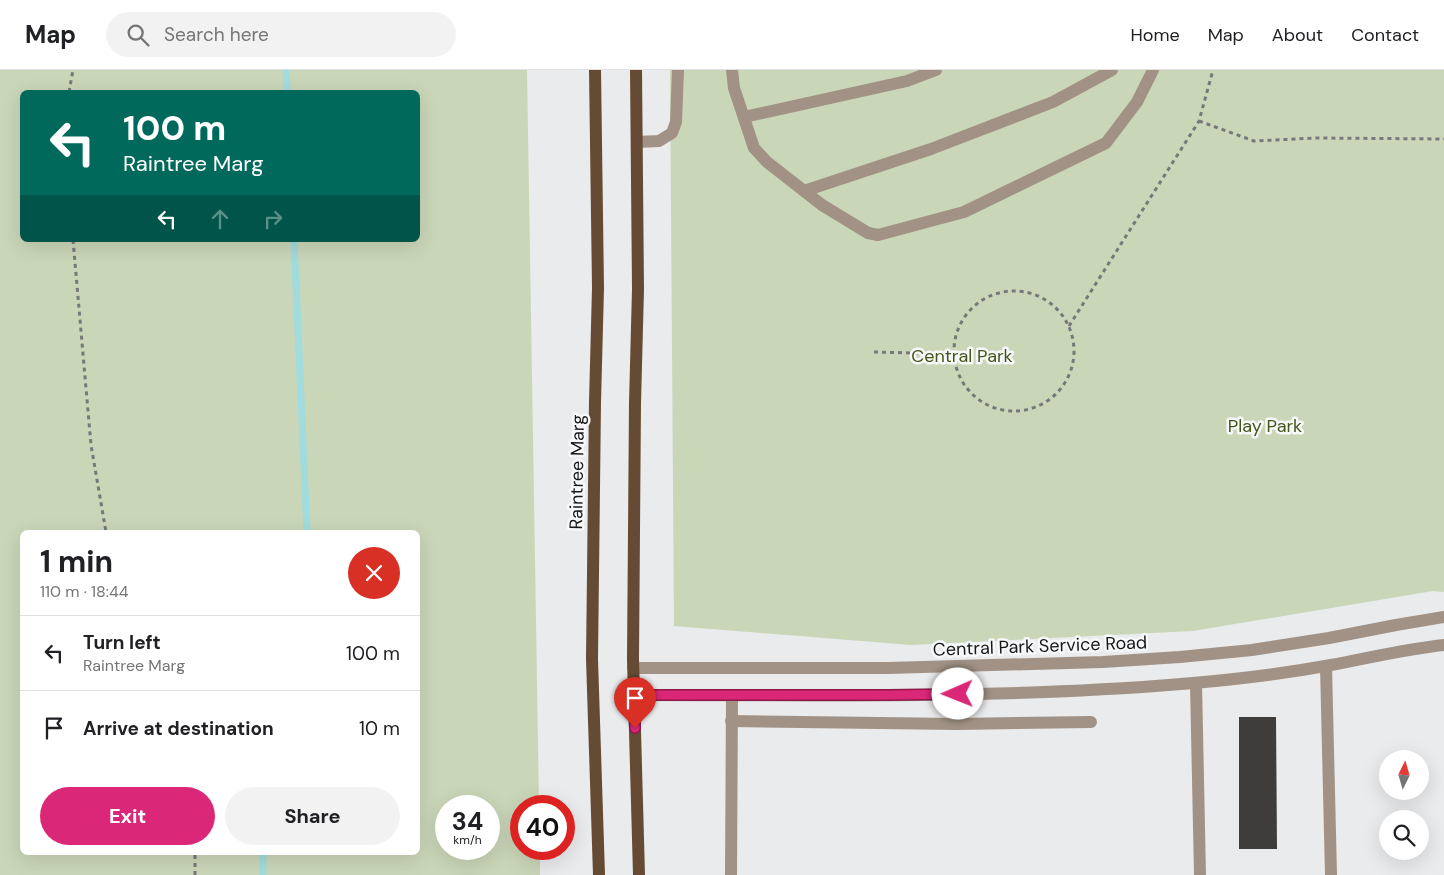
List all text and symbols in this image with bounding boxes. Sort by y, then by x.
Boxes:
search box [106,12,456,57]
text: Map [25,19,76,50]
icon: search [124,21,152,49]
text: Search here [164,22,269,47]
text: Home [1130,23,1180,47]
text: Map [1208,23,1244,47]
text: About [1272,23,1323,47]
text: Contact [1351,23,1419,47]
text: 100 m [123,105,226,151]
icon: left [40,110,105,175]
text: Raintree Marg [123,149,263,178]
icon: left [153,205,181,233]
icon: ahead [206,205,234,233]
icon: right [259,205,287,233]
park label: Central Park [911,344,1013,368]
street label: Raintree Marg [564,414,590,530]
park label: Play Park [1228,414,1302,438]
text: 1 min [40,542,113,581]
button: close [348,547,400,599]
text: 110 m · 18:44 [40,581,129,602]
text: Turn left [83,630,161,655]
street label: Central Park Service Road [932,630,1148,662]
icon: left [40,639,68,667]
text: 100 m [346,641,400,666]
text: Raintree Marg [83,655,185,676]
position arrow [931,667,983,719]
pin [614,677,656,728]
icon: arrive [621,684,649,712]
icon: arrive [40,714,68,742]
text: Arrive at destination [83,716,274,741]
text: 10 m [359,716,400,741]
north arrow [1379,750,1429,800]
map controls [1379,750,1429,860]
button: Exit [40,787,215,845]
button: Share [225,787,400,845]
speed limit sign: 40 [510,795,575,860]
text: 34 [452,805,483,838]
button: search [1379,810,1429,860]
text: km/h [453,832,482,848]

